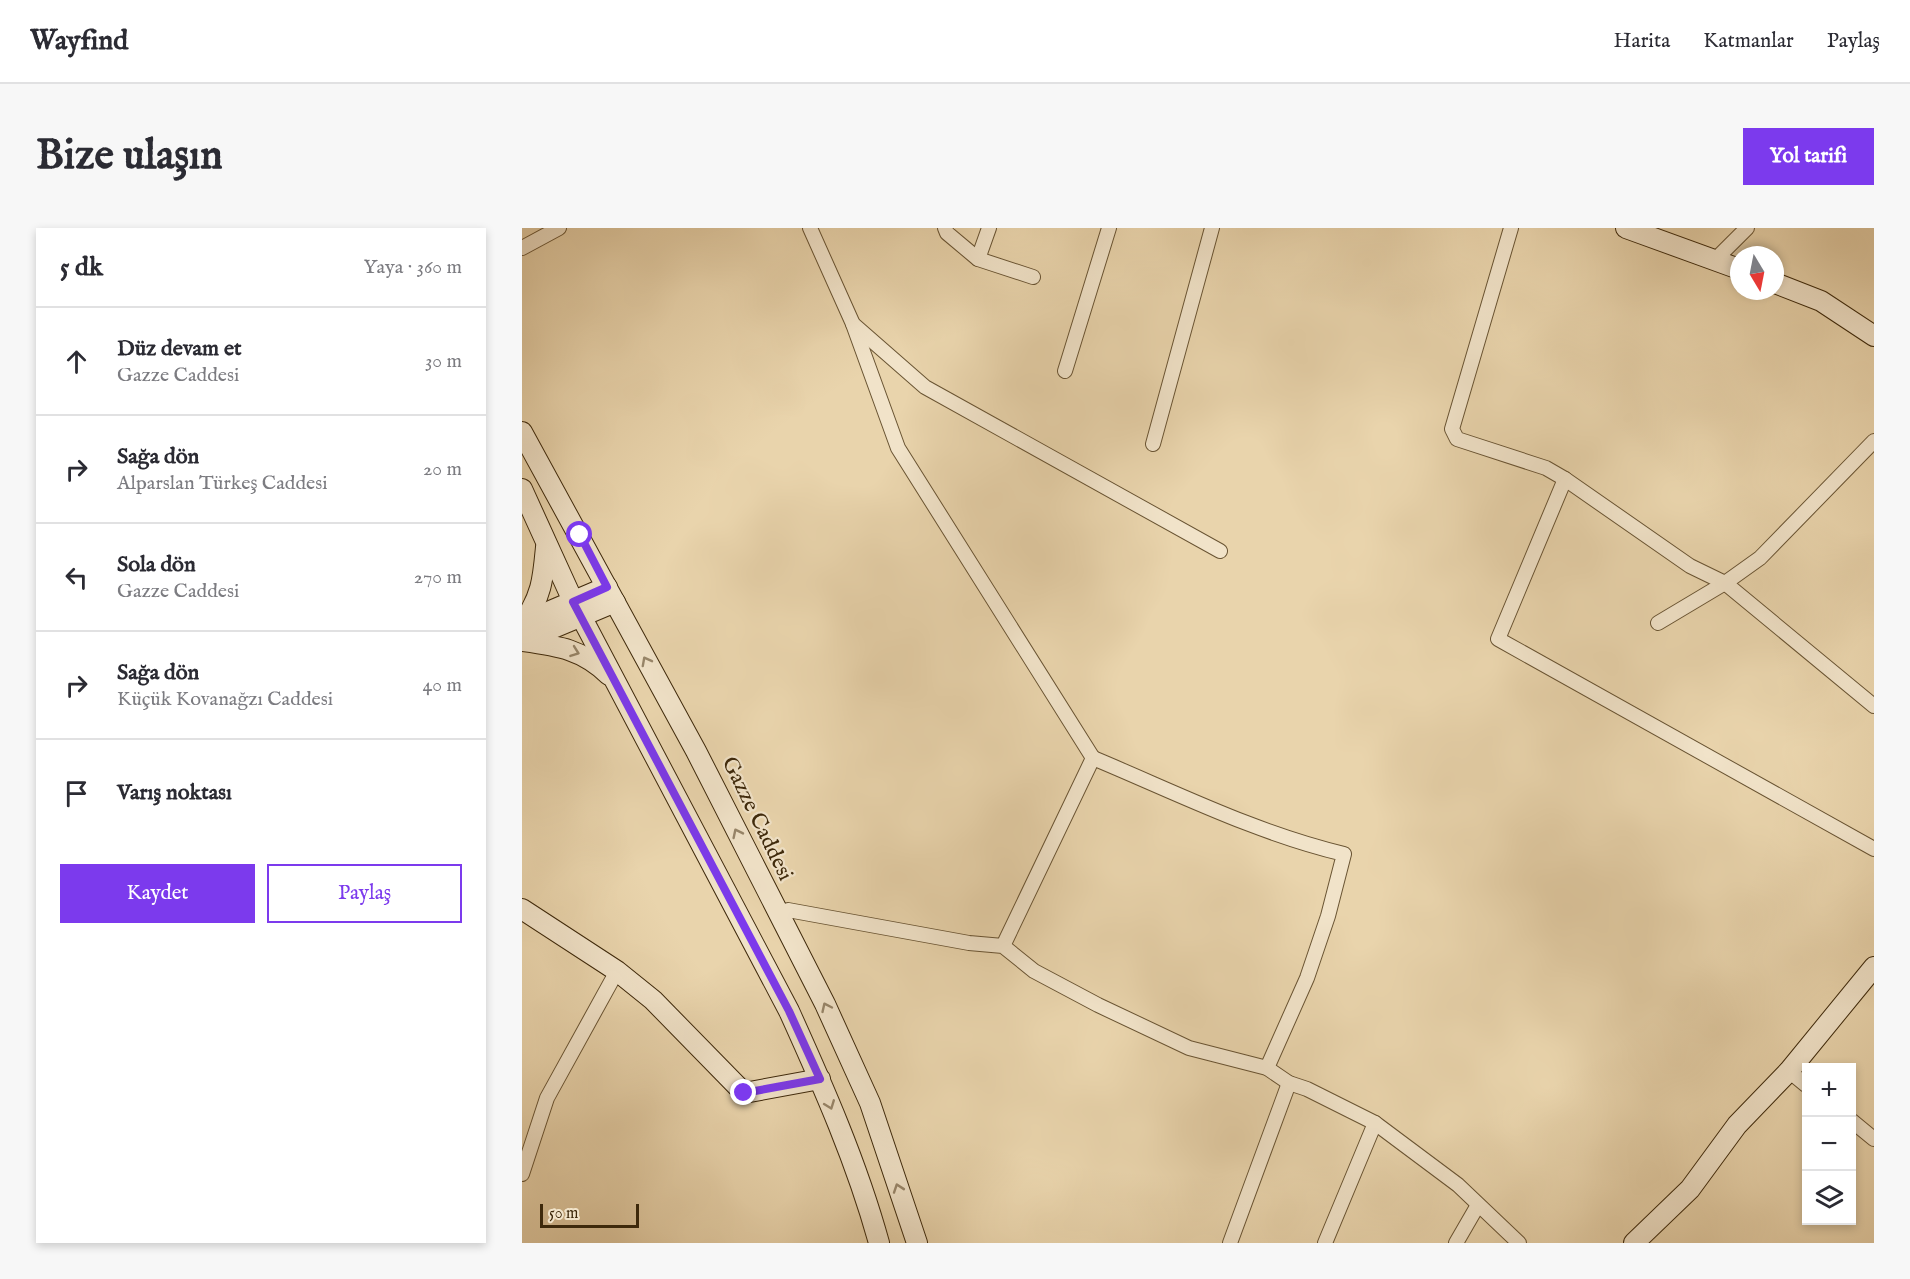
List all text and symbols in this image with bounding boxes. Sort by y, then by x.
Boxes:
text: Wayfind [30,24,128,59]
text: Harita [1614,28,1670,55]
text: Katmanlar [1703,28,1794,55]
text: Paylaş [1827,28,1880,55]
button: Yol tarifi [1743,128,1874,185]
text: Bize ulaşın [36,130,223,183]
north arrow [1730,246,1784,300]
text: 5 dk [60,251,103,284]
text: Yaya · 360 m [364,255,462,280]
text: Düz devam et [117,335,242,363]
icon: ahead [60,345,93,378]
text: 30 m [425,349,462,374]
text: Gazze Caddesi [117,363,239,388]
text: Sağa dön [117,443,199,471]
icon: right [60,453,93,486]
text: 20 m [423,457,462,482]
text: Alparslan Türkeş Caddesi [117,471,328,496]
route start [566,521,592,547]
text: Sola dön [117,551,196,579]
icon: left [60,561,93,594]
text: 270 m [414,565,462,590]
text: Gazze Caddesi [117,579,239,604]
one-way arrow [569,644,580,657]
one-way arrow [642,657,653,667]
text: Sağa dön [117,659,199,687]
icon: right [60,669,93,702]
text: 40 m [423,673,462,698]
text: Küçük Kovanağzı Caddesi [117,687,333,712]
street label: Gazze Caddesi [715,752,799,886]
icon: arrive [60,777,93,810]
text: Varış noktası [117,779,232,807]
one-way arrow [733,829,744,840]
button: Kaydet [60,864,255,923]
button: Paylaş [267,864,462,923]
one-way arrow [822,1002,834,1013]
map controls [1802,1063,1856,1225]
button: + [1802,1063,1856,1117]
route end [730,1079,756,1105]
one-way arrow [822,1099,835,1109]
button: − [1802,1117,1856,1171]
button: layers [1802,1171,1856,1225]
one-way arrow [893,1183,906,1193]
scale bar [540,1201,639,1228]
text: 50 m [549,1204,578,1224]

